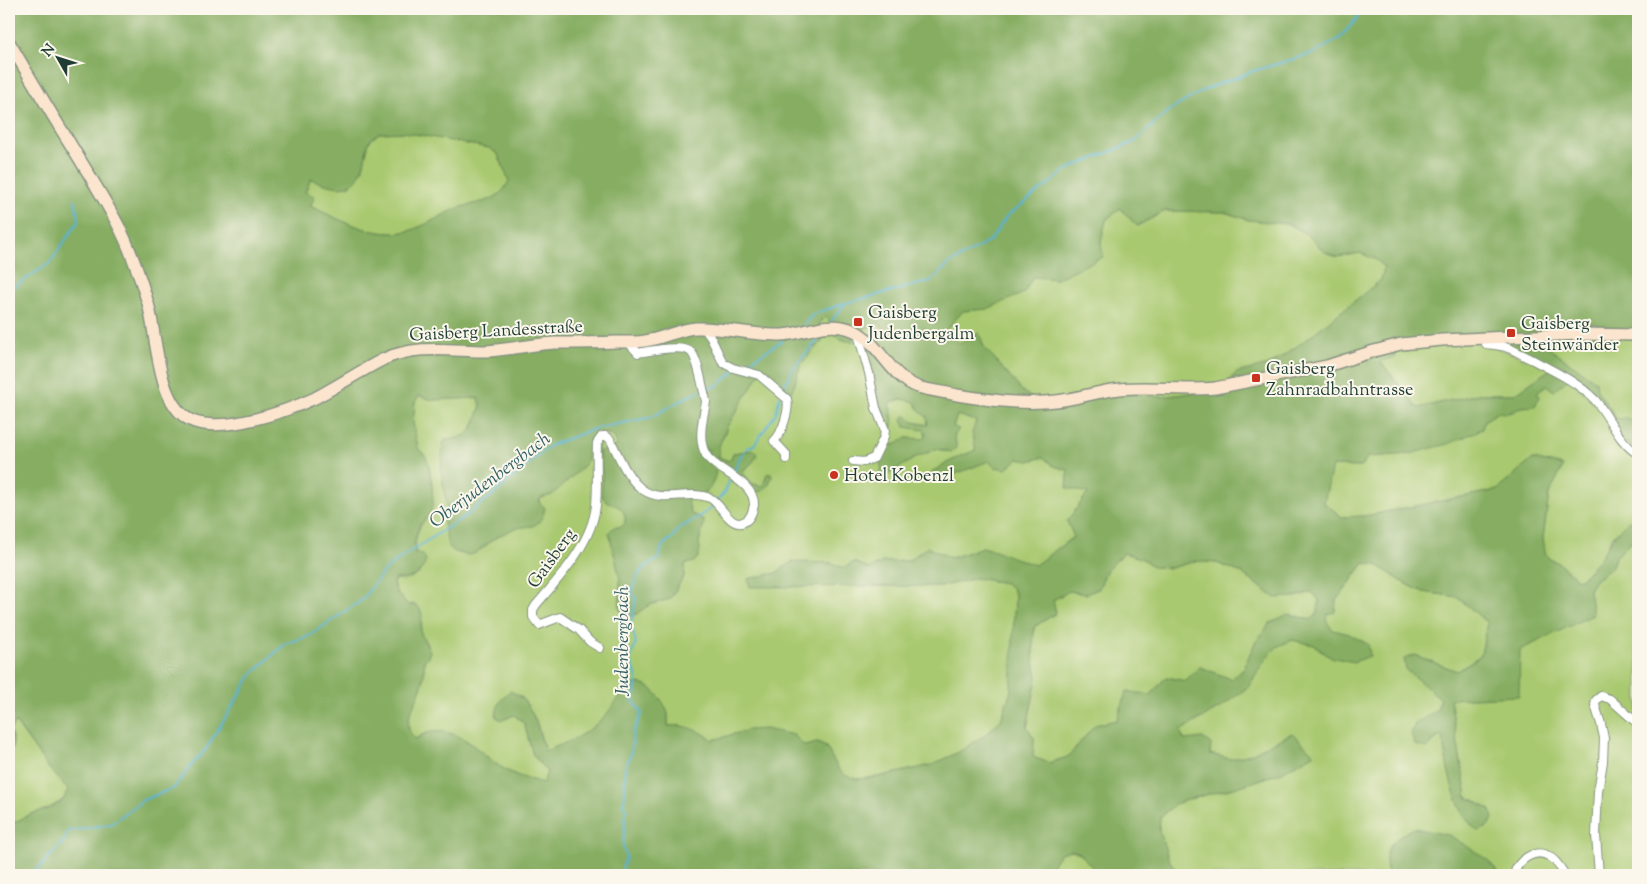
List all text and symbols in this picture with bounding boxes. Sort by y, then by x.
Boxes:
north arrow [32,32,82,82]
text: N [38,40,61,62]
place label: Gaisberg Judenbergalm [867,301,975,348]
place label: Gaisberg Steinwänder [1521,312,1619,359]
street label: Gaisberg Landesstraße [409,314,584,350]
marker: Gaisberg Judenbergalm [852,316,864,328]
marker: Gaisberg Steinwänder [1505,327,1517,339]
place label: Gaisberg Zahnradbahntrasse [1266,357,1413,404]
marker: Gaisberg Zahnradbahntrasse [1250,372,1262,384]
water label: Oberjudenbergbach [424,426,557,536]
place label: Hotel Kobenzl [844,464,954,490]
marker: Hotel Kobenzl [828,469,840,481]
street label: Gaisberg [522,524,583,595]
water label: Judenbergbach [610,585,637,697]

